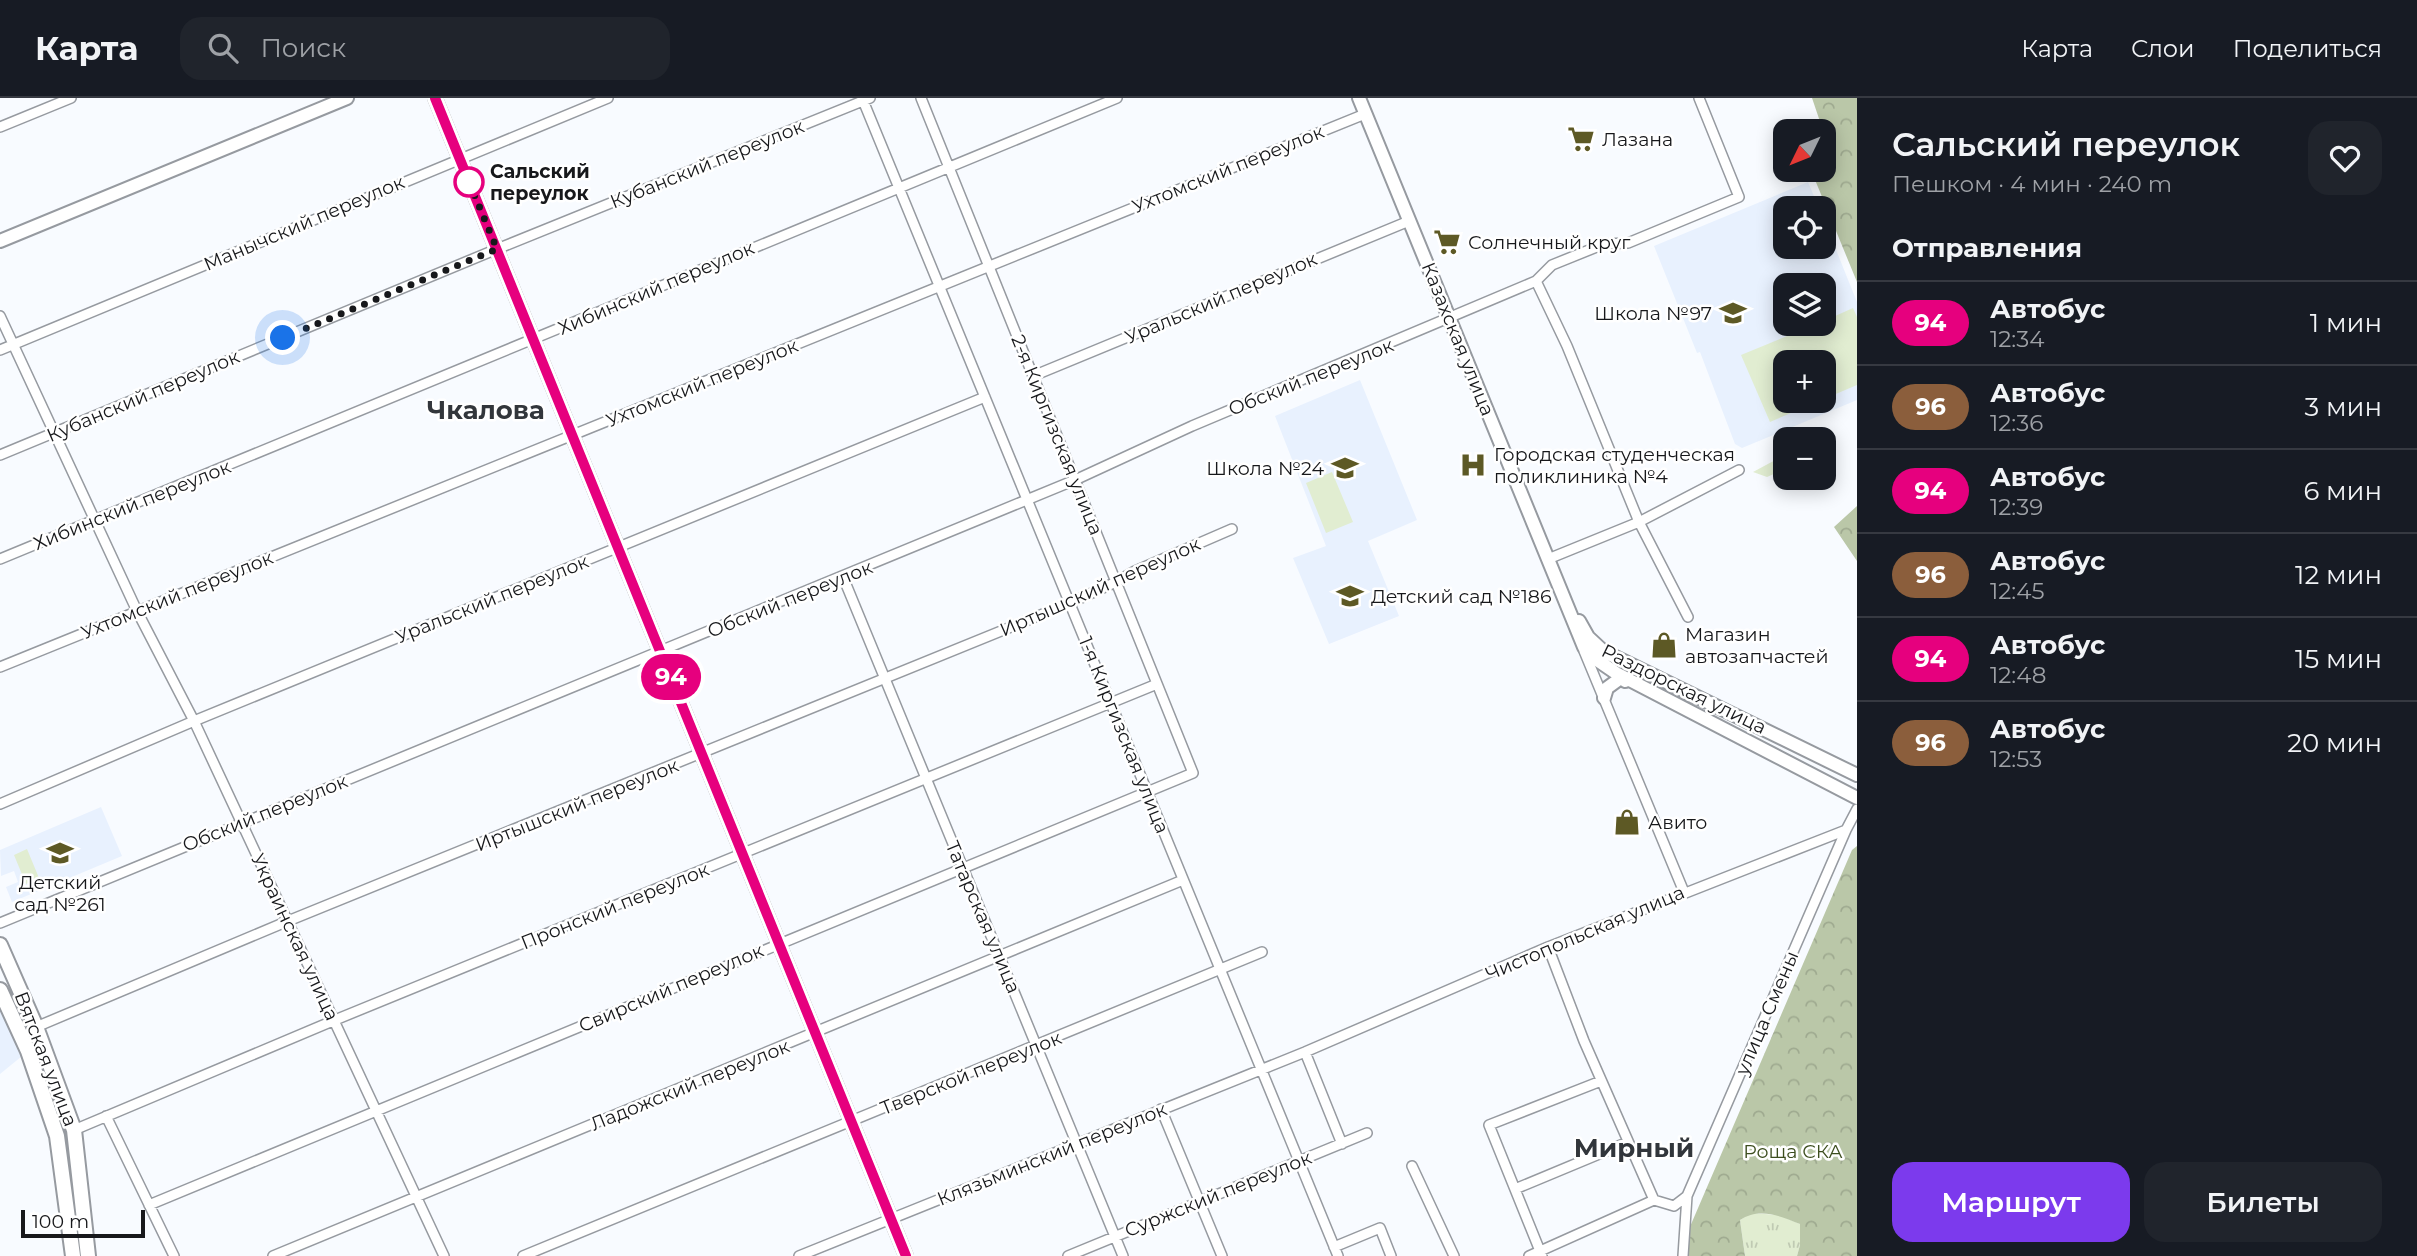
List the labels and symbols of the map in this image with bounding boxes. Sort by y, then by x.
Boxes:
street label: Кубанский переулок [607,115,807,213]
north arrow [1773,119,1836,182]
street label: Ухтомский переулок [1129,120,1327,218]
supermarket icon: Лазана [1566,124,1596,154]
place label: Лазана [1602,128,1673,151]
place label: Сальский переулок [490,160,590,205]
marker: Сальский переулок [454,167,484,197]
street label: Манычский переулок [200,170,408,276]
supermarket icon: Солнечный круг [1432,227,1462,257]
place label: Солнечный круг [1468,231,1630,254]
street label: Хибинский переулок [554,236,758,340]
street label: Уральский переулок [1122,247,1320,349]
street label: Казахская улица [1417,259,1499,419]
school or university icon: Школа №97 [1718,298,1748,328]
place label: Школа №97 [1594,302,1712,325]
your location [265,320,300,355]
street label: 2-я Киргизская улица [1006,332,1108,538]
street label: Обский переулок [1225,333,1397,421]
street label: Ухтомский переулок [603,334,801,432]
street label: Кубанский переулок [43,345,243,447]
district label: Чкалова [427,394,545,426]
place label: Городская студенческая поликлиника №4 [1494,443,1735,488]
hospital icon: Городская студенческая поликлиника №4 [1458,450,1488,480]
school or university icon: Школа №24 [1330,453,1360,483]
street label: Хибинский переулок [30,455,234,555]
place label: Школа №24 [1206,457,1324,480]
street label: Иртышский переулок [996,532,1204,642]
street label: Ухтомский переулок [78,546,276,644]
street label: Уральский переулок [392,550,592,648]
street label: Обский переулок [704,555,876,643]
school or university icon: Детский сад №186 [1335,581,1365,611]
place label: Детский сад №186 [1371,585,1552,608]
place label: Магазин автозапчастей [1685,623,1829,668]
shop icon: Магазин автозапчастей [1649,630,1679,660]
street label: 1-я Киргизская улица [1074,633,1174,837]
street label: Раздорская улица [1598,639,1770,739]
line badge: 94 [640,654,702,700]
street label: Иртышский переулок [472,754,682,856]
street label: Обский переулок [179,769,351,857]
shop icon: Авито [1612,807,1642,837]
place label: Авито [1648,811,1707,834]
street label: Татарская улица [941,837,1025,997]
school or university icon: Детский сад №261 [45,838,75,868]
street label: Украинская улица [246,850,344,1024]
street label: Пронский переулок [518,858,712,954]
place label: Детский сад №261 [14,871,106,916]
street label: Чистопольская улица [1482,881,1688,985]
street label: Свирский переулок [575,939,767,1037]
street label: улица Смены [1730,948,1803,1079]
street label: Вятская улица [10,988,82,1130]
street label: Тверской переулок [877,1026,1065,1120]
street label: Ладожский переулок [587,1034,793,1136]
street label: Клязьминский переулок [934,1097,1170,1211]
district label: Мирный [1574,1132,1694,1164]
park label: Роща СКА [1743,1140,1843,1163]
street label: Суржский переулок [1121,1146,1315,1242]
scale bar [21,1207,145,1239]

